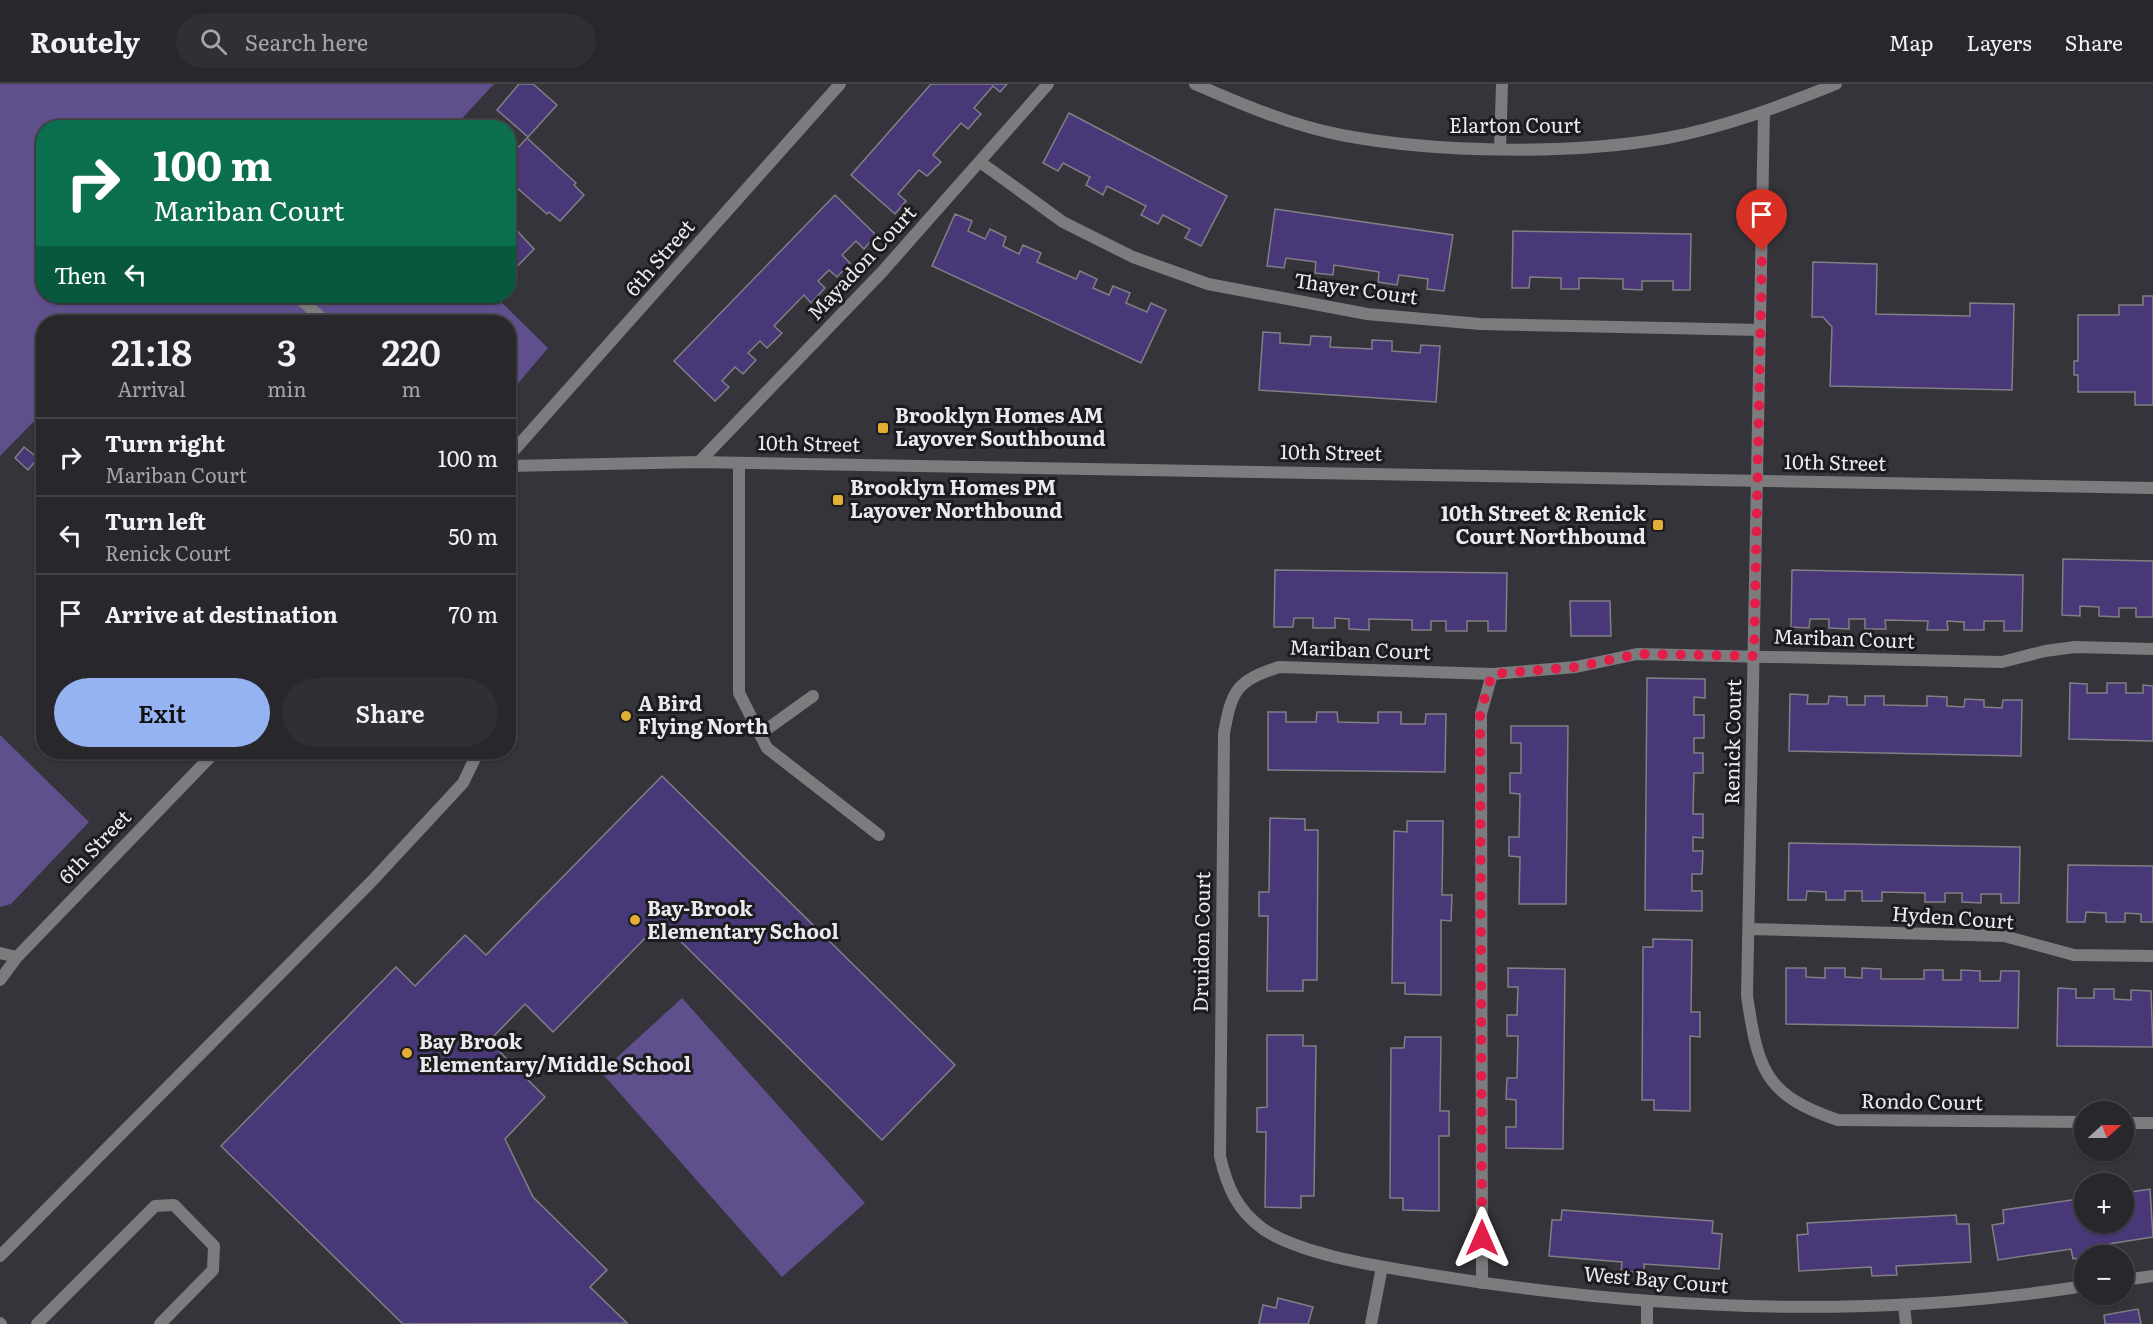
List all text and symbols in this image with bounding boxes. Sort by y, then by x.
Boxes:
search box [176,14,596,68]
text: Routely [30,20,140,62]
icon: search [197,25,230,58]
text: Search here [245,25,368,58]
text: Map [1889,26,1934,57]
text: Layers [1967,26,2032,57]
text: Share [2065,26,2123,57]
street label: Elarton Court [1449,109,1581,139]
text: 100 m [153,132,272,194]
icon: right [54,144,132,222]
text: Mariban Court [153,189,344,229]
pin [1736,189,1787,251]
street label: Mayadon Court [799,197,922,326]
icon: arrive [1745,198,1778,231]
street label: 6th Street [617,212,700,302]
text: Then [54,258,107,291]
icon: left [119,258,152,291]
street label: Thayer Court [1292,263,1420,311]
text: 21:18 [111,324,192,377]
text: 3 [277,324,297,377]
text: 220 [382,324,441,377]
text: Arrival [117,373,186,403]
text: min [267,373,306,403]
text: m [402,373,421,403]
place label: Brooklyn Homes AM Layover Southbound [895,399,1106,452]
marker: Brooklyn Homes AM Layover Southbound [876,421,890,435]
text: Turn right [105,426,225,459]
street label: 10th Street [758,426,860,458]
street label: 10th Street [1280,435,1382,467]
icon: right [54,441,87,474]
text: 100 m [438,441,498,474]
street label: 10th Street [1784,445,1886,477]
text: Mariban Court [105,459,247,489]
place label: Brooklyn Homes PM Layover Northbound [850,471,1062,524]
marker: Brooklyn Homes PM Layover Northbound [831,493,845,507]
place label: 10th Street & Renick Court Northbound [1441,497,1647,550]
text: Turn left [105,504,206,537]
marker: 10th Street & Renick Court Northbound [1651,518,1665,532]
icon: left [54,519,87,552]
text: 50 m [448,519,498,552]
text: Renick Court [105,537,231,567]
icon: arrive [54,597,87,630]
text: Arrive at destination [105,597,338,630]
text: 70 m [448,597,498,630]
street label: Mariban Court [1773,620,1915,654]
street label: Mariban Court [1289,631,1431,665]
button: Exit [54,678,270,747]
button: Share [282,678,498,747]
street label: Renick Court [1715,679,1747,805]
place label: A Bird Flying North [638,687,769,740]
marker: A Bird Flying North [619,709,633,723]
street label: 6th Street [50,802,137,890]
street label: Druidon Court [1184,871,1216,1013]
place label: Bay-Brook Elementary School [647,892,839,945]
street label: Hyden Court [1891,897,2015,935]
marker: Bay-Brook Elementary School [628,913,642,927]
place label: Bay Brook Elementary/Middle School [419,1025,691,1078]
marker: Bay Brook Elementary/Middle School [400,1046,414,1060]
street label: Rondo Court [1861,1084,1983,1116]
north arrow [2074,1101,2134,1161]
map controls [2074,1101,2134,1305]
button: + [2074,1173,2134,1233]
position arrow [1450,1206,1514,1270]
button: − [2074,1245,2134,1305]
street label: West Bay Court [1583,1257,1730,1299]

